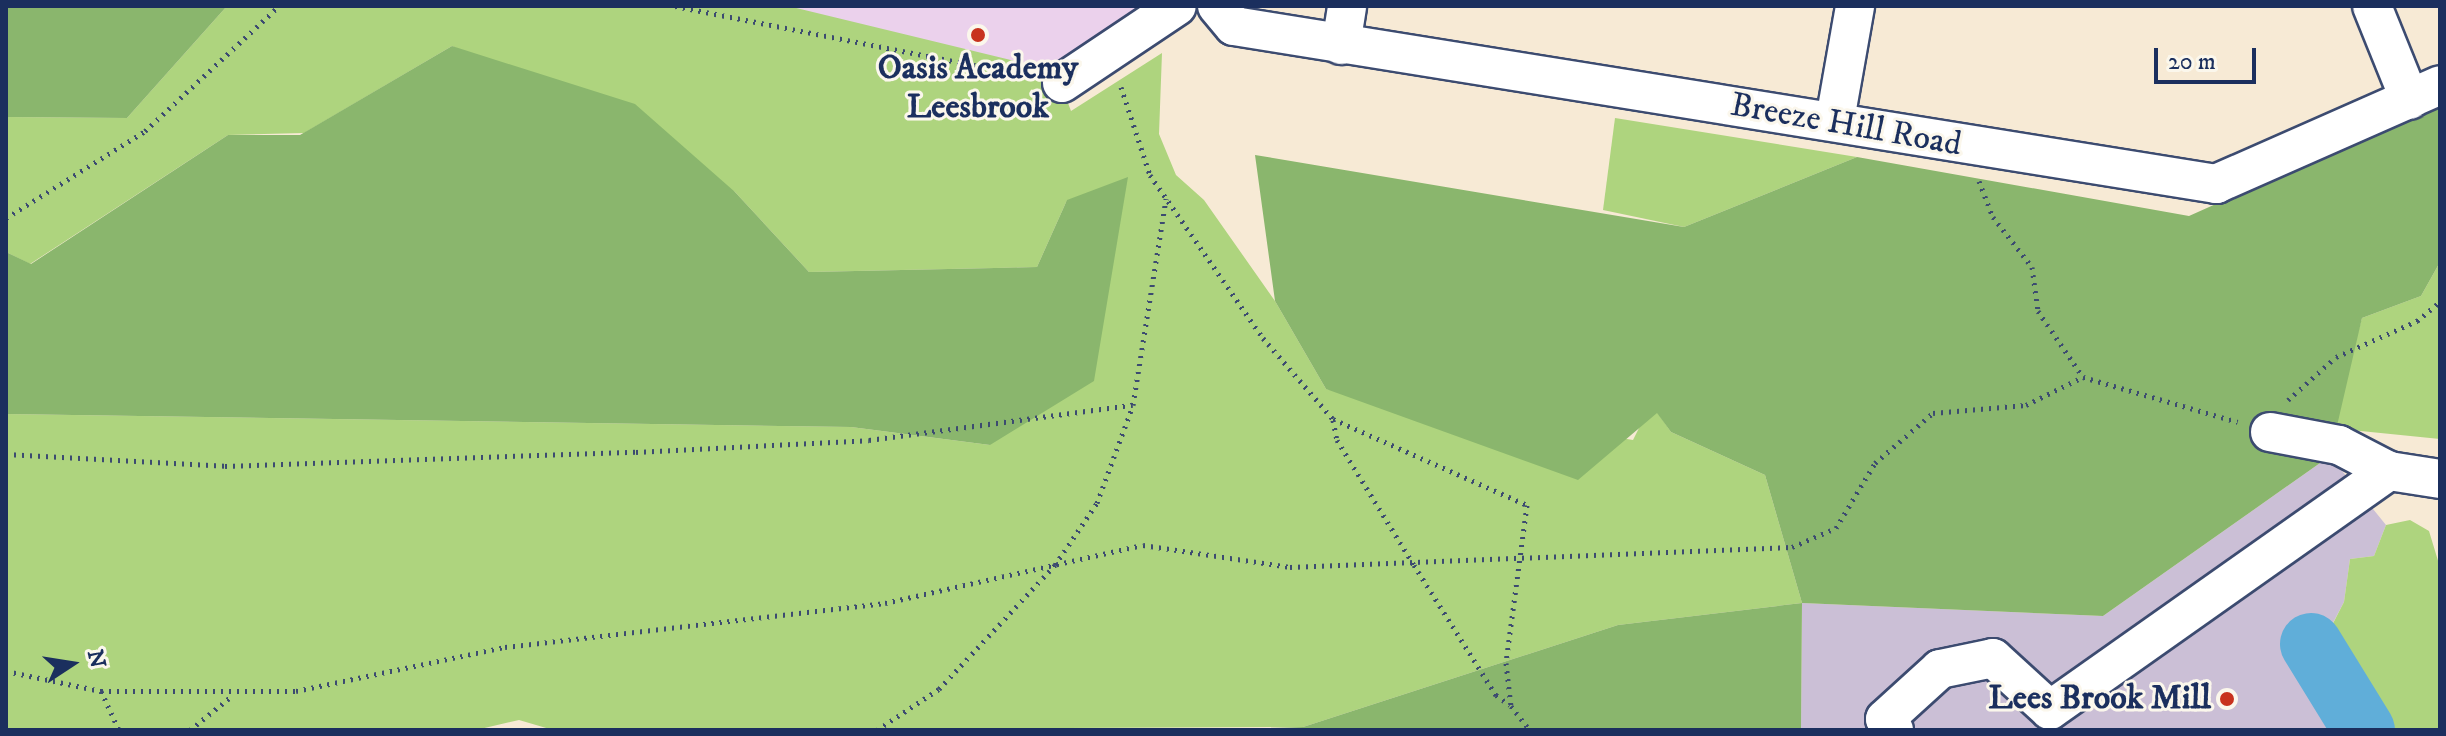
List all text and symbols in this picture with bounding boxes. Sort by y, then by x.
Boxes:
marker: Oasis Academy Leesbrook [969,26,987,44]
scale bar [2158,32,2260,82]
text: 20 m [2168,47,2216,77]
place label: Oasis Academy Leesbrook [878,48,1078,128]
street label: Breeze Hill Road [1727,85,1965,165]
north arrow [32,624,112,704]
text: N [81,647,111,671]
place label: Lees Brook Mill [1988,679,2211,719]
marker: Lees Brook Mill [2218,690,2236,708]

